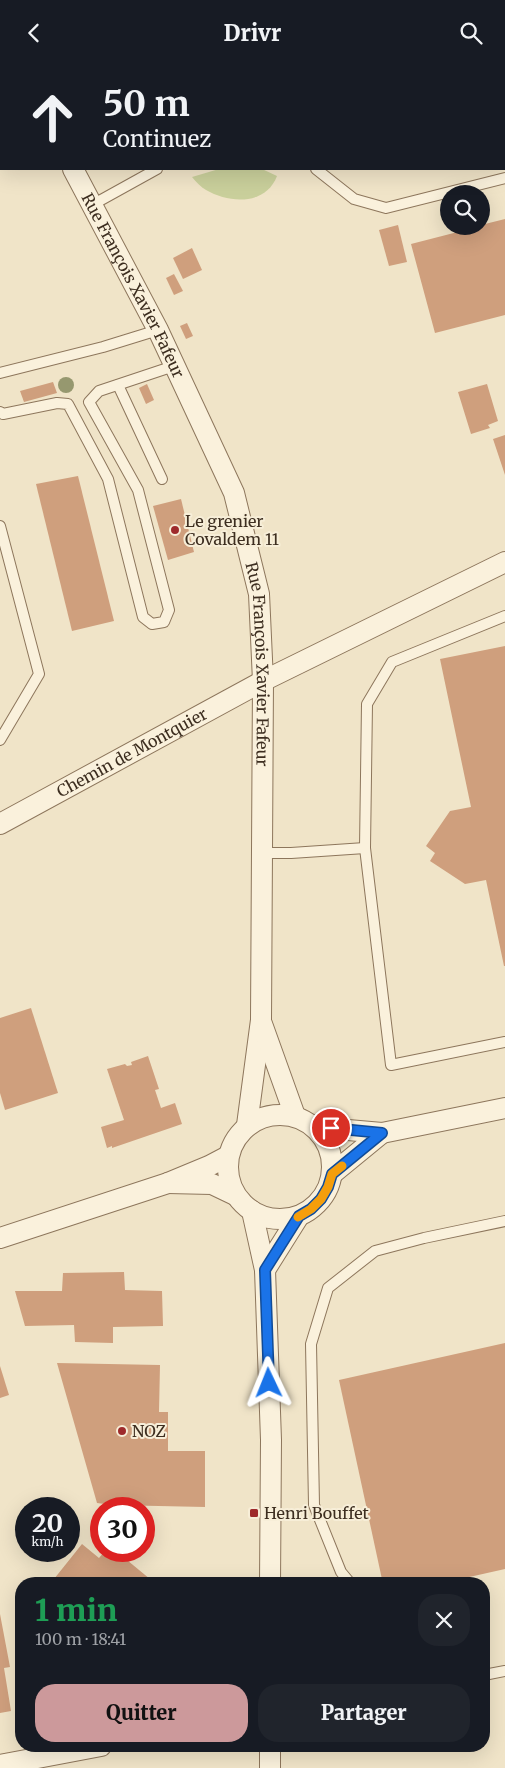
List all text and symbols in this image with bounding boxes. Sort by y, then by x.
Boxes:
icon: back [20,19,48,47]
text: Drivr [224,19,281,47]
icon: search [457,19,485,47]
text: 50 m [103,82,190,126]
icon: ahead [20,85,85,150]
text: Continuez [103,125,211,153]
map controls [440,185,490,235]
button: search [440,185,490,235]
street label: Rue François Xavier Fafeur [77,189,189,381]
place label: Le grenier Covaldem 11 [185,511,279,549]
marker: Le grenier Covaldem 11 [169,524,181,536]
street label: Rue François Xavier Fafeur [241,560,273,767]
street label: Chemin de Montquier [53,703,210,801]
pin [310,1107,352,1149]
icon: arrive [317,1114,345,1142]
position arrow [242,1356,294,1408]
place label: NOZ [132,1421,166,1441]
marker: NOZ [116,1425,128,1437]
speed limit sign: 30 [90,1497,155,1562]
place label: Henri Bouffet [264,1503,370,1523]
text: 20 [32,1507,63,1539]
marker: Henri Bouffet [248,1507,260,1519]
text: km/h [32,1534,63,1549]
text: 1 min [35,1591,117,1629]
button: close [418,1594,470,1646]
text: 100 m · 18:41 [35,1629,126,1649]
button: Quitter [35,1684,248,1742]
button: Partager [258,1684,470,1742]

